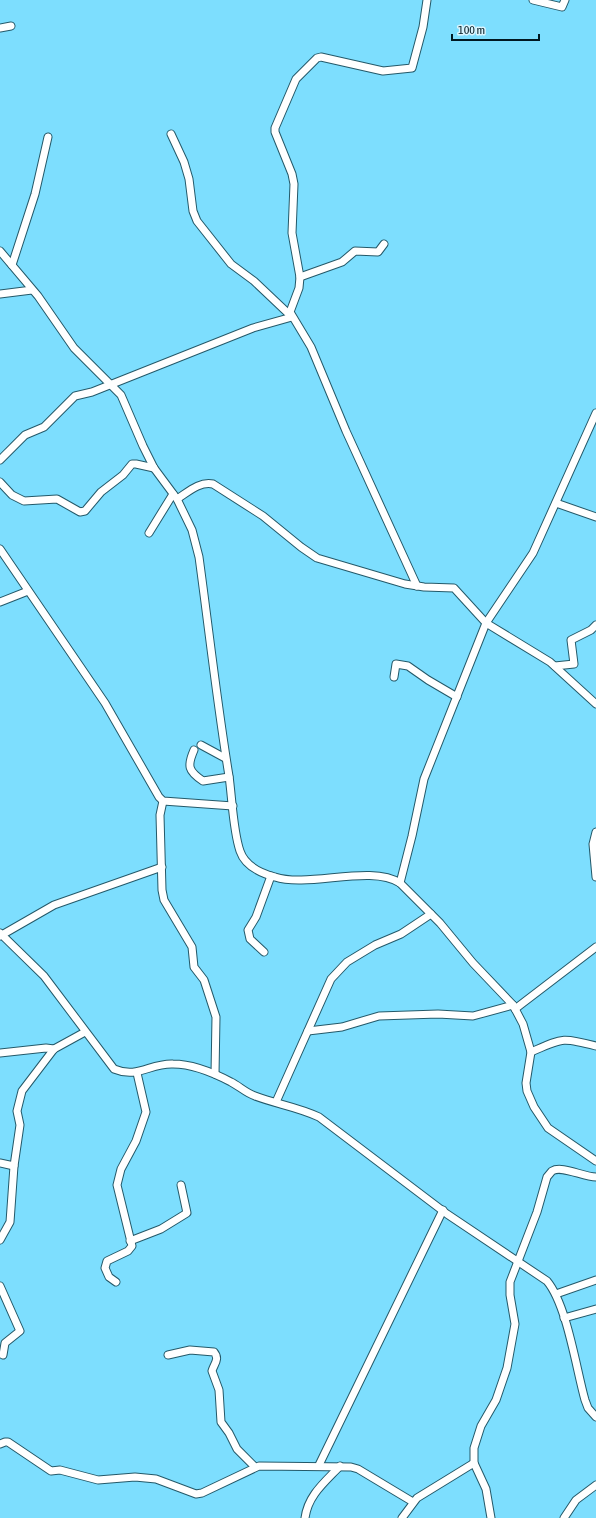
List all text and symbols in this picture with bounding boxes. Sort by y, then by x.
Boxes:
scale bar [452,16,539,42]
text: 100 m [458,23,485,37]

